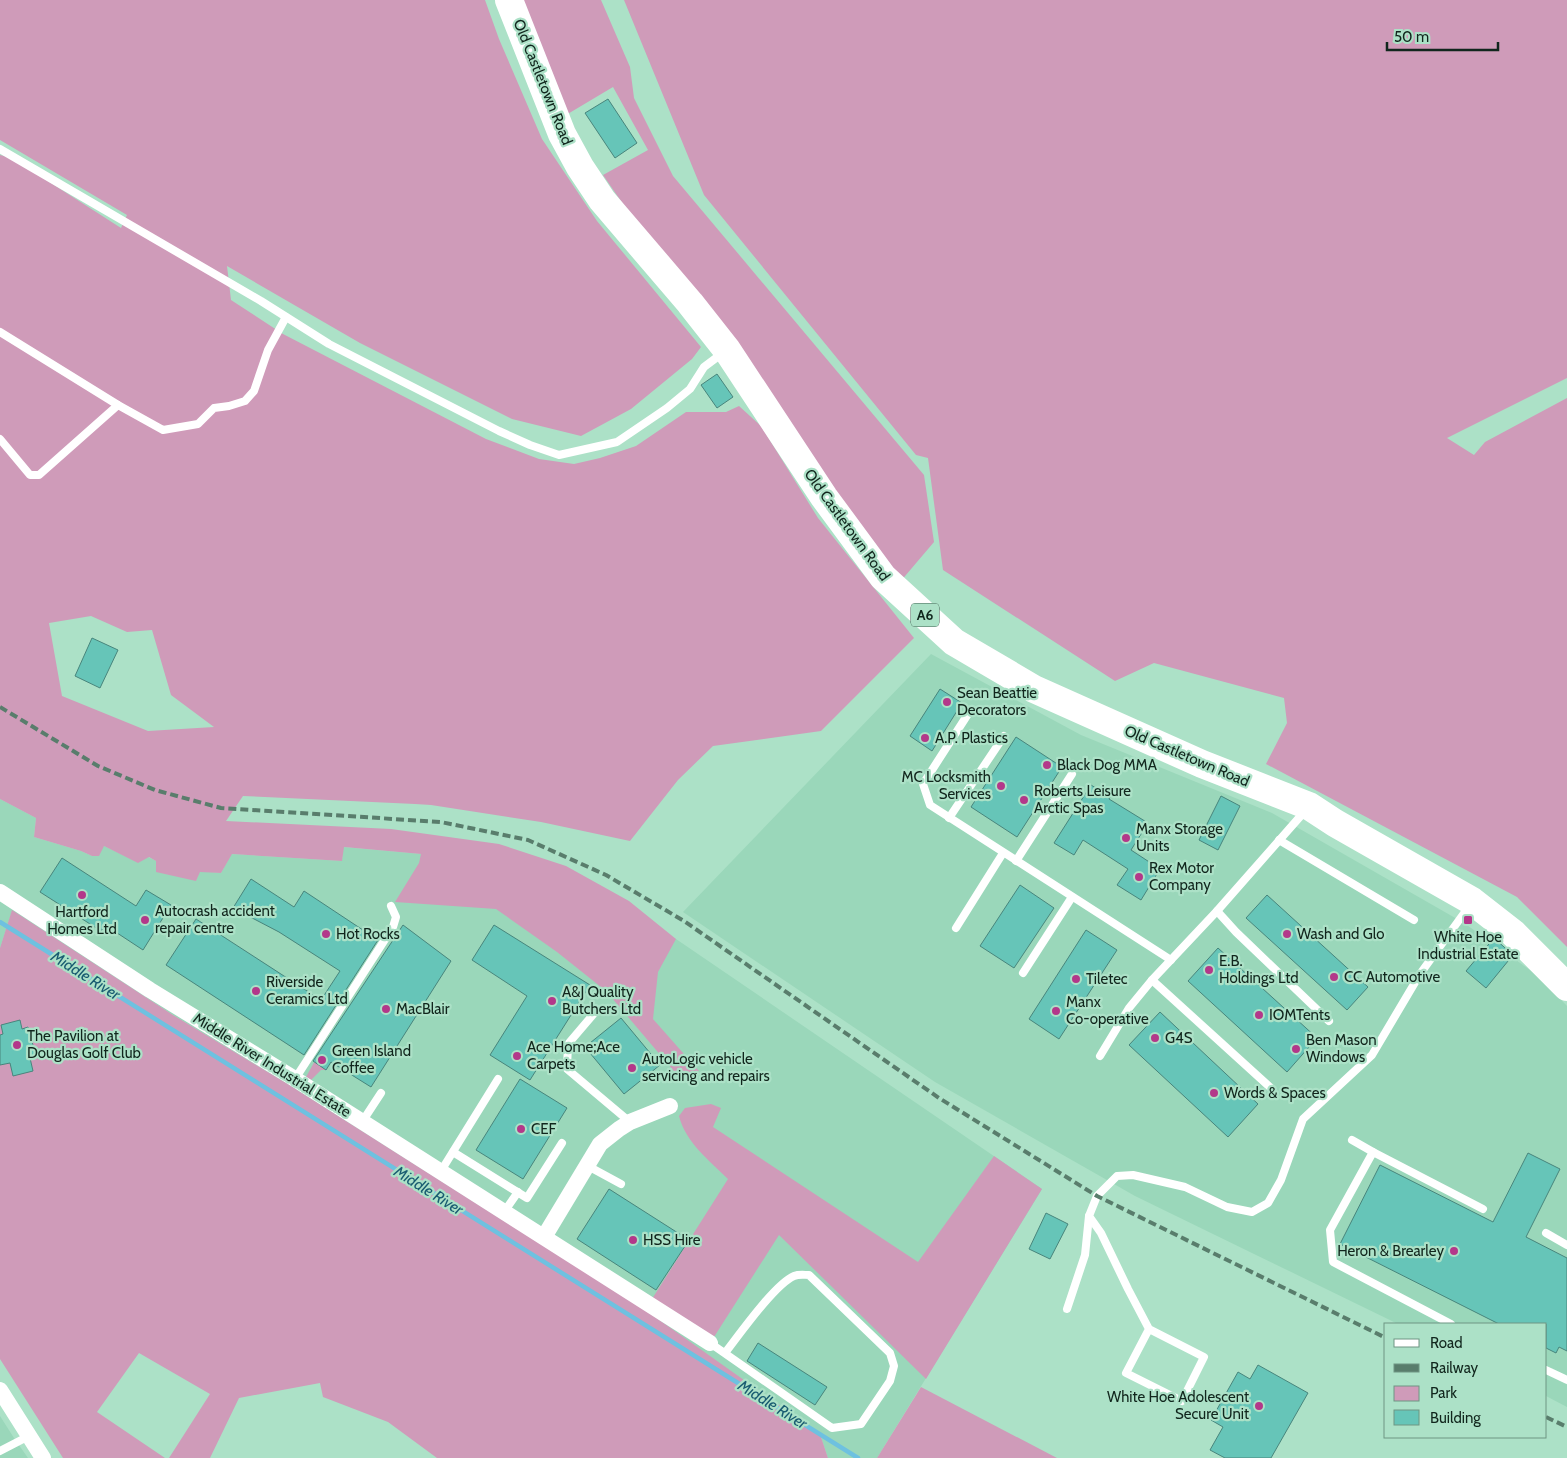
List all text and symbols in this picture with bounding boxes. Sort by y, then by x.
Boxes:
street label: Old Castletown Road [510,17,576,147]
scale bar [1387,20,1498,52]
text: 50 m [1394,28,1429,46]
street label: Old Castletown Road [800,466,894,584]
road number: A6 [911,604,939,626]
place label: Sean Beattie Decorators [957,684,1037,719]
marker: Sean Beattie Decorators [941,696,953,708]
street label: Old Castletown Road [1122,722,1252,790]
place label: A.P. Plastics [935,729,1008,747]
marker: A.P. Plastics [919,732,931,744]
place label: Black Dog MMA [1057,756,1158,774]
marker: Black Dog MMA [1041,759,1053,771]
place label: MC Locksmith Services [901,768,991,803]
marker: MC Locksmith Services [995,780,1007,792]
place label: Roberts Leisure Arctic Spas [1034,782,1131,817]
marker: Roberts Leisure Arctic Spas [1018,794,1030,806]
place label: Manx Storage Units [1136,820,1223,855]
marker: Manx Storage Units [1120,832,1132,844]
place label: Rex Motor Company [1149,859,1214,894]
marker: Rex Motor Company [1133,871,1145,883]
marker: Hartford Homes Ltd [76,889,88,901]
place label: Autocrash accident repair centre [155,902,275,937]
place label: Hartford Homes Ltd [47,903,117,938]
marker: Autocrash accident repair centre [139,914,151,926]
marker: White Hoe Industrial Estate [1462,914,1474,926]
place label: Hot Rocks [336,925,400,943]
place label: Wash and Glo [1297,925,1385,943]
marker: Hot Rocks [320,928,332,940]
marker: Wash and Glo [1281,928,1293,940]
place label: White Hoe Industrial Estate [1418,928,1519,963]
water label: Middle River [47,946,125,1005]
place label: E.B. Holdings Ltd [1219,952,1299,987]
marker: E.B. Holdings Ltd [1203,964,1215,976]
place label: CC Automotive [1344,968,1441,986]
place label: Tiletec [1086,970,1128,988]
marker: CC Automotive [1328,971,1340,983]
place label: Riverside Ceramics Ltd [266,973,348,1008]
marker: Tiletec [1070,973,1082,985]
place label: A&J Quality Butchers Ltd [562,983,641,1018]
marker: Riverside Ceramics Ltd [250,985,262,997]
place label: Manx Co-operative [1066,993,1149,1028]
marker: A&J Quality Butchers Ltd [546,995,558,1007]
place label: MacBlair [396,1000,450,1018]
marker: MacBlair [380,1003,392,1015]
marker: Manx Co-operative [1050,1005,1062,1017]
place label: IOMTents [1269,1006,1330,1024]
street label: Middle River Industrial Estate [190,1009,354,1121]
marker: IOMTents [1253,1009,1265,1021]
place label: The Pavilion at Douglas Golf Club [27,1027,141,1062]
place label: G4S [1165,1029,1193,1047]
place label: Ben Mason Windows [1306,1031,1377,1066]
marker: G4S [1149,1032,1161,1044]
place label: Ace Home;Ace Carpets [527,1038,620,1073]
marker: The Pavilion at Douglas Golf Club [11,1039,23,1051]
place label: Green Island Coffee [332,1042,411,1077]
marker: Ben Mason Windows [1290,1043,1302,1055]
marker: Ace Home;Ace Carpets [511,1050,523,1062]
place label: AutoLogic vehicle servicing and repairs [642,1050,770,1085]
marker: Green Island Coffee [316,1054,328,1066]
marker: AutoLogic vehicle servicing and repairs [626,1062,638,1074]
place label: Words & Spaces [1224,1084,1326,1102]
marker: Words & Spaces [1208,1087,1220,1099]
place label: CEF [531,1120,557,1138]
marker: CEF [515,1123,527,1135]
water label: Middle River [390,1161,468,1220]
place label: HSS Hire [643,1231,701,1249]
marker: HSS Hire [627,1234,639,1246]
place label: Heron & Brearley [1337,1242,1444,1260]
marker: Heron & Brearley [1448,1245,1460,1257]
legend [1384,1323,1547,1438]
text: Road [1430,1334,1463,1352]
text: Railway [1430,1359,1479,1377]
water label: Middle River [734,1375,812,1434]
text: Park [1430,1384,1457,1402]
place label: White Hoe Adolescent Secure Unit [1107,1388,1249,1423]
marker: White Hoe Adolescent Secure Unit [1253,1400,1265,1412]
text: Building [1430,1409,1481,1427]

